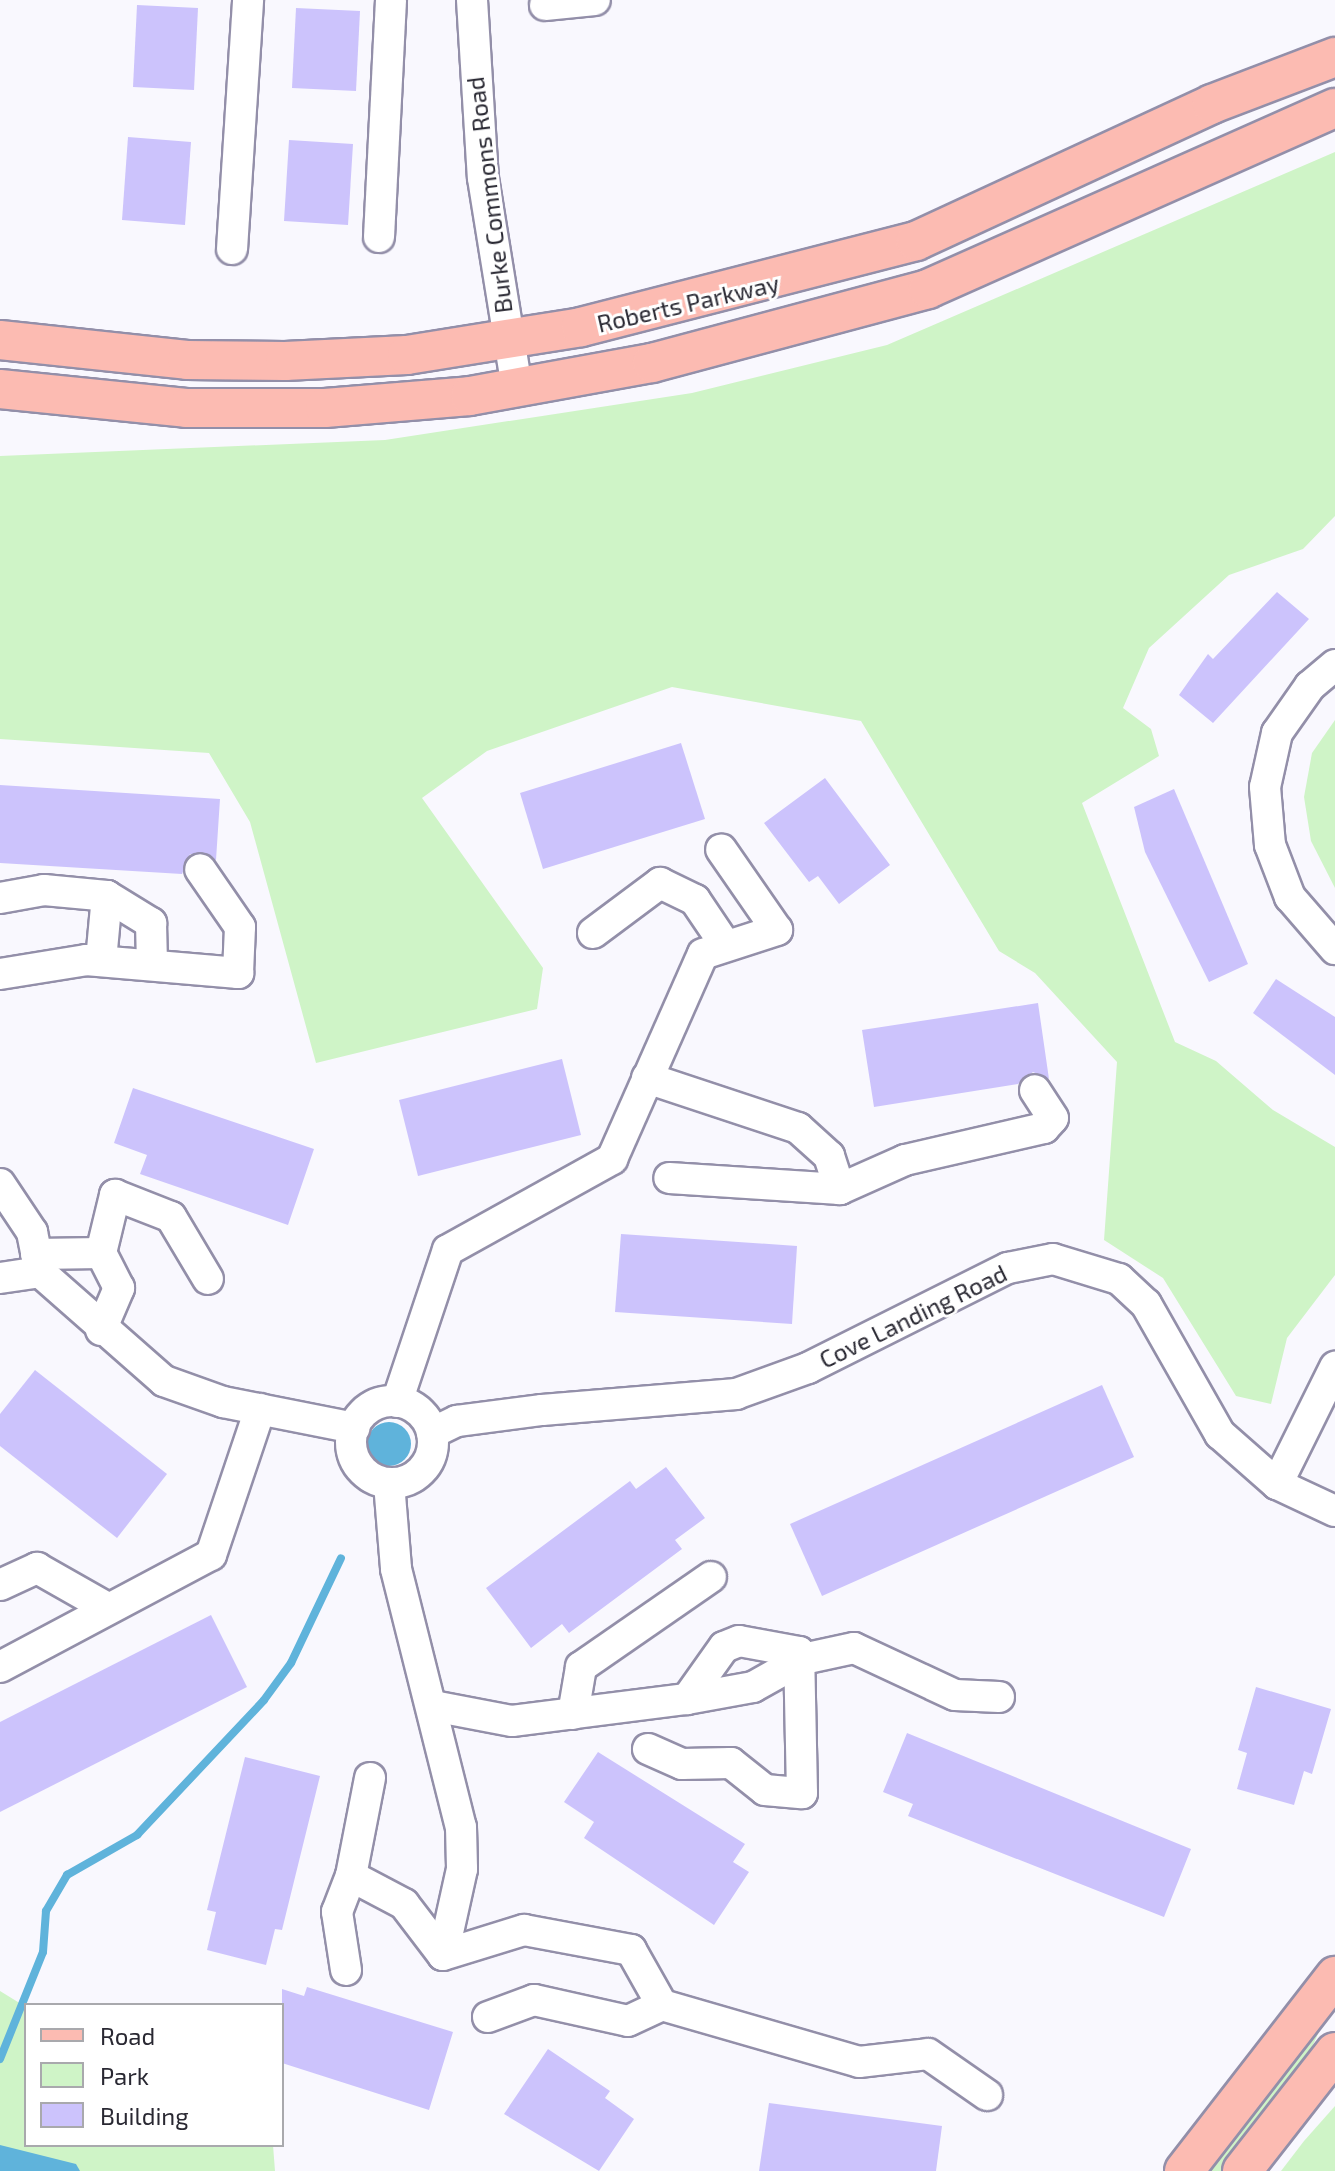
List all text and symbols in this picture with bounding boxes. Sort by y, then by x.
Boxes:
street label: Burke Commons Road [460,75,518,315]
street label: Roberts Parkway [594,268,782,338]
street label: Cove Landing Road [815,1258,1011,1374]
legend [24,2003,284,2147]
text: Road [100,2021,155,2050]
text: Park [100,2061,149,2090]
text: Building [100,2101,189,2130]

